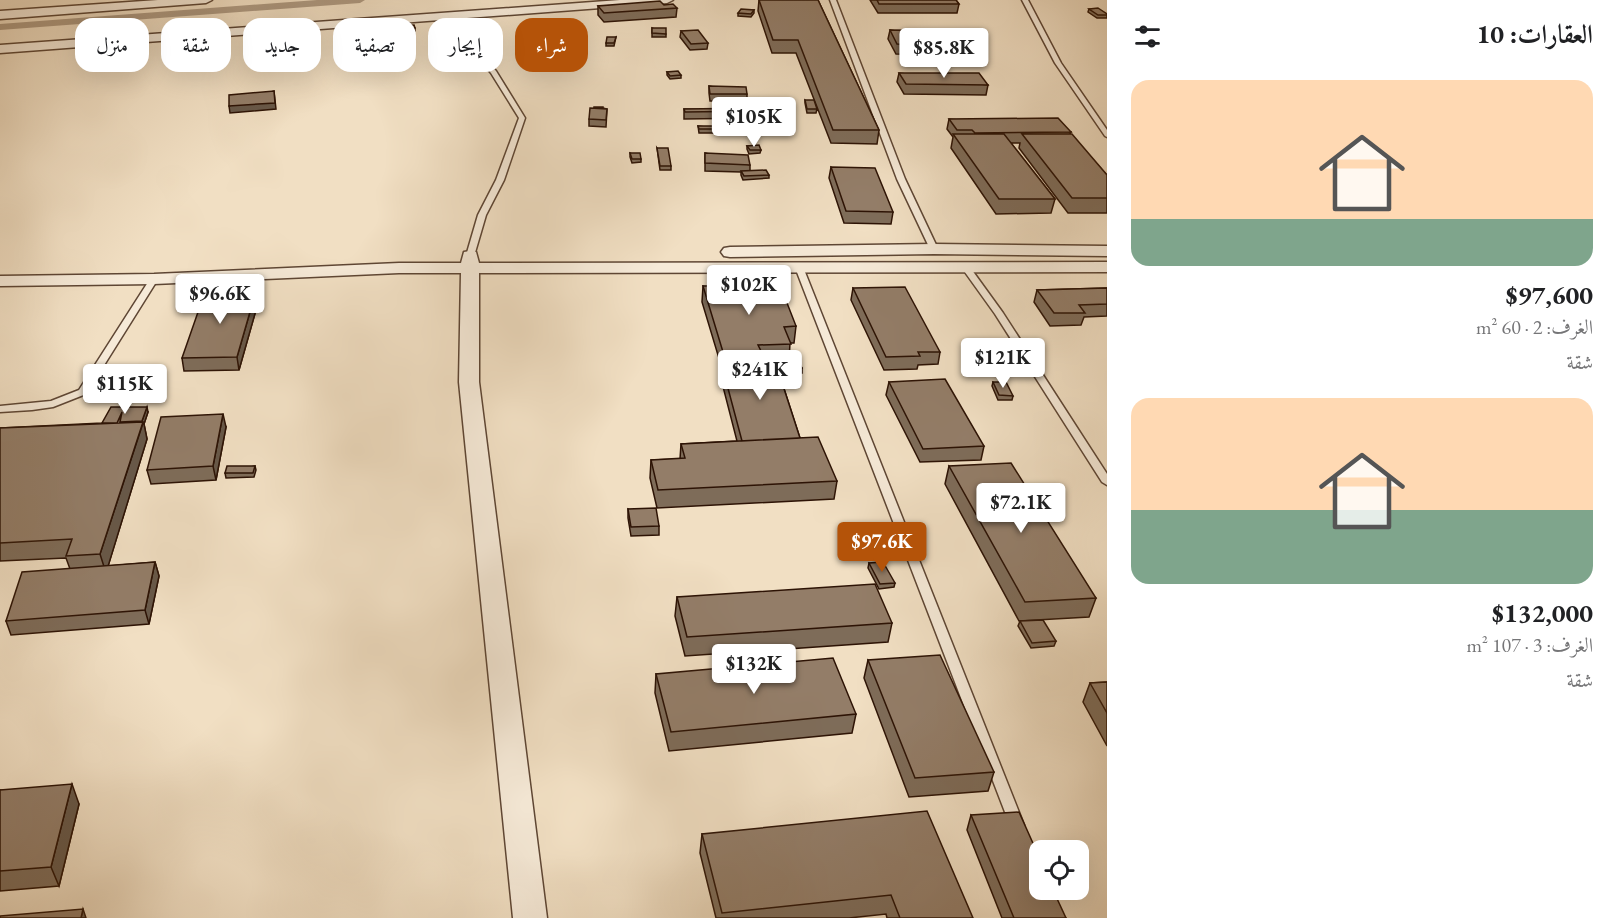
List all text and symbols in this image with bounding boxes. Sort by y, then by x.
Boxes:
text: العقارات: 10 [1476,17,1593,51]
chip: منزل [75,18,149,72]
chip: شقة [161,18,231,72]
chip: جديد [243,18,321,72]
chip: تصفية [333,18,416,72]
chip: إيجار [428,18,503,72]
chip: شراء [515,18,588,72]
icon: filters [1131,20,1164,53]
pin: $85.8K [895,28,993,79]
text: $85.8K [913,34,975,60]
pin: $105K [712,97,796,148]
text: $105K [726,103,782,129]
icon: home [1308,119,1416,227]
pin: $102K [707,265,791,316]
text: $102K [721,271,777,297]
pin: $96.6K [171,274,269,325]
text: $97,600 [1506,278,1593,312]
text: $96.6K [189,280,251,306]
text: الغرف: 2 · 60 m² [1476,314,1593,340]
pin: $121K [961,338,1045,389]
text: $121K [975,344,1031,370]
text: شقة [1567,349,1593,375]
pin: $241K [718,350,802,401]
text: $241K [732,356,788,382]
pin: $115K [83,364,167,415]
text: $115K [97,370,153,396]
icon: home [1308,437,1416,545]
pin: $72.1K [972,483,1070,534]
text: $72.1K [990,489,1052,515]
pin: $97.6K [833,522,931,573]
text: $97.6K [851,528,913,554]
text: $132,000 [1492,596,1593,630]
text: الغرف: 3 · 107 m² [1466,632,1593,658]
pin: $132K [712,644,796,695]
text: $132K [726,650,782,676]
text: شقة [1567,667,1593,693]
map controls [1029,840,1089,900]
button: locate [1029,840,1089,900]

